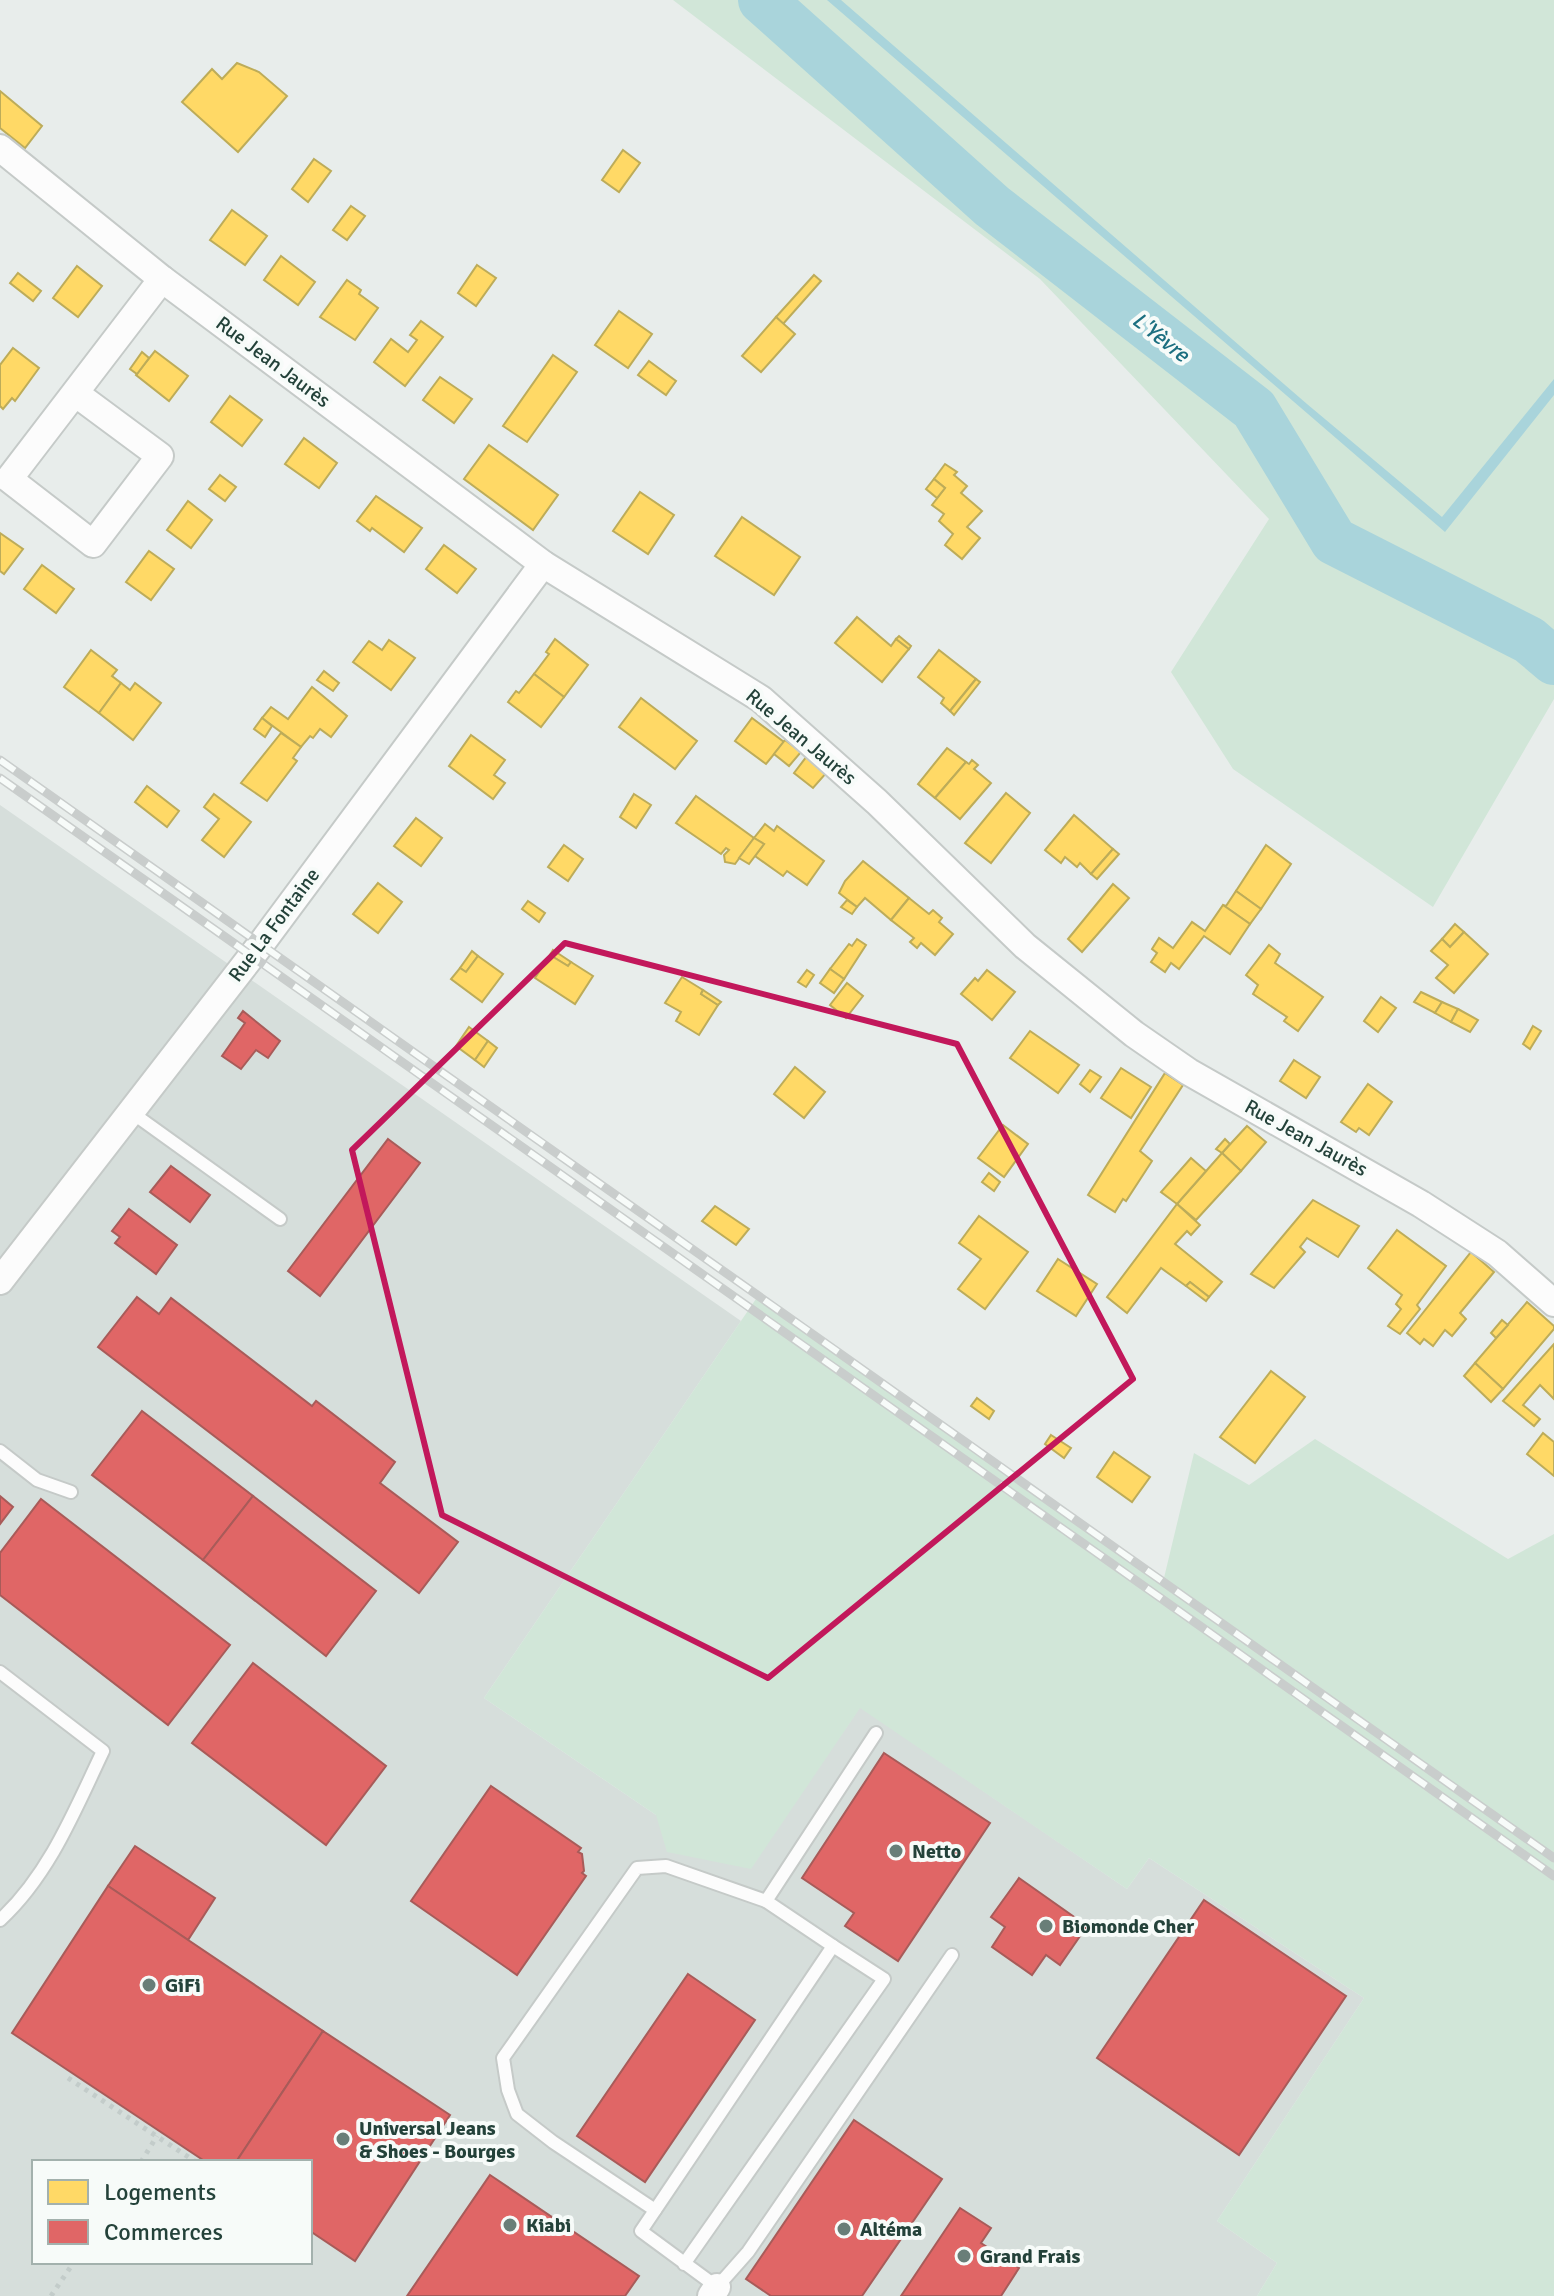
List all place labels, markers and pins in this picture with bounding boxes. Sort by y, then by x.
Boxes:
place label: Netto [912,1839,961,1864]
marker: Netto [887,1842,905,1860]
place label: Biomonde Cher [1062,1914,1194,1939]
marker: Biomonde Cher [1037,1917,1055,1935]
place label: GiFi [165,1973,201,1998]
marker: GiFi [140,1976,158,1994]
place label: Universal Jeans & Shoes - Bourges [359,2116,515,2164]
marker: Universal Jeans & Shoes - Bourges [334,2130,352,2148]
place label: Kiabi [526,2213,571,2238]
marker: Kiabi [501,2216,519,2234]
place label: Altéma [860,2217,922,2242]
marker: Altéma [835,2220,853,2238]
place label: Grand Frais [980,2244,1080,2269]
marker: Grand Frais [955,2247,973,2265]

